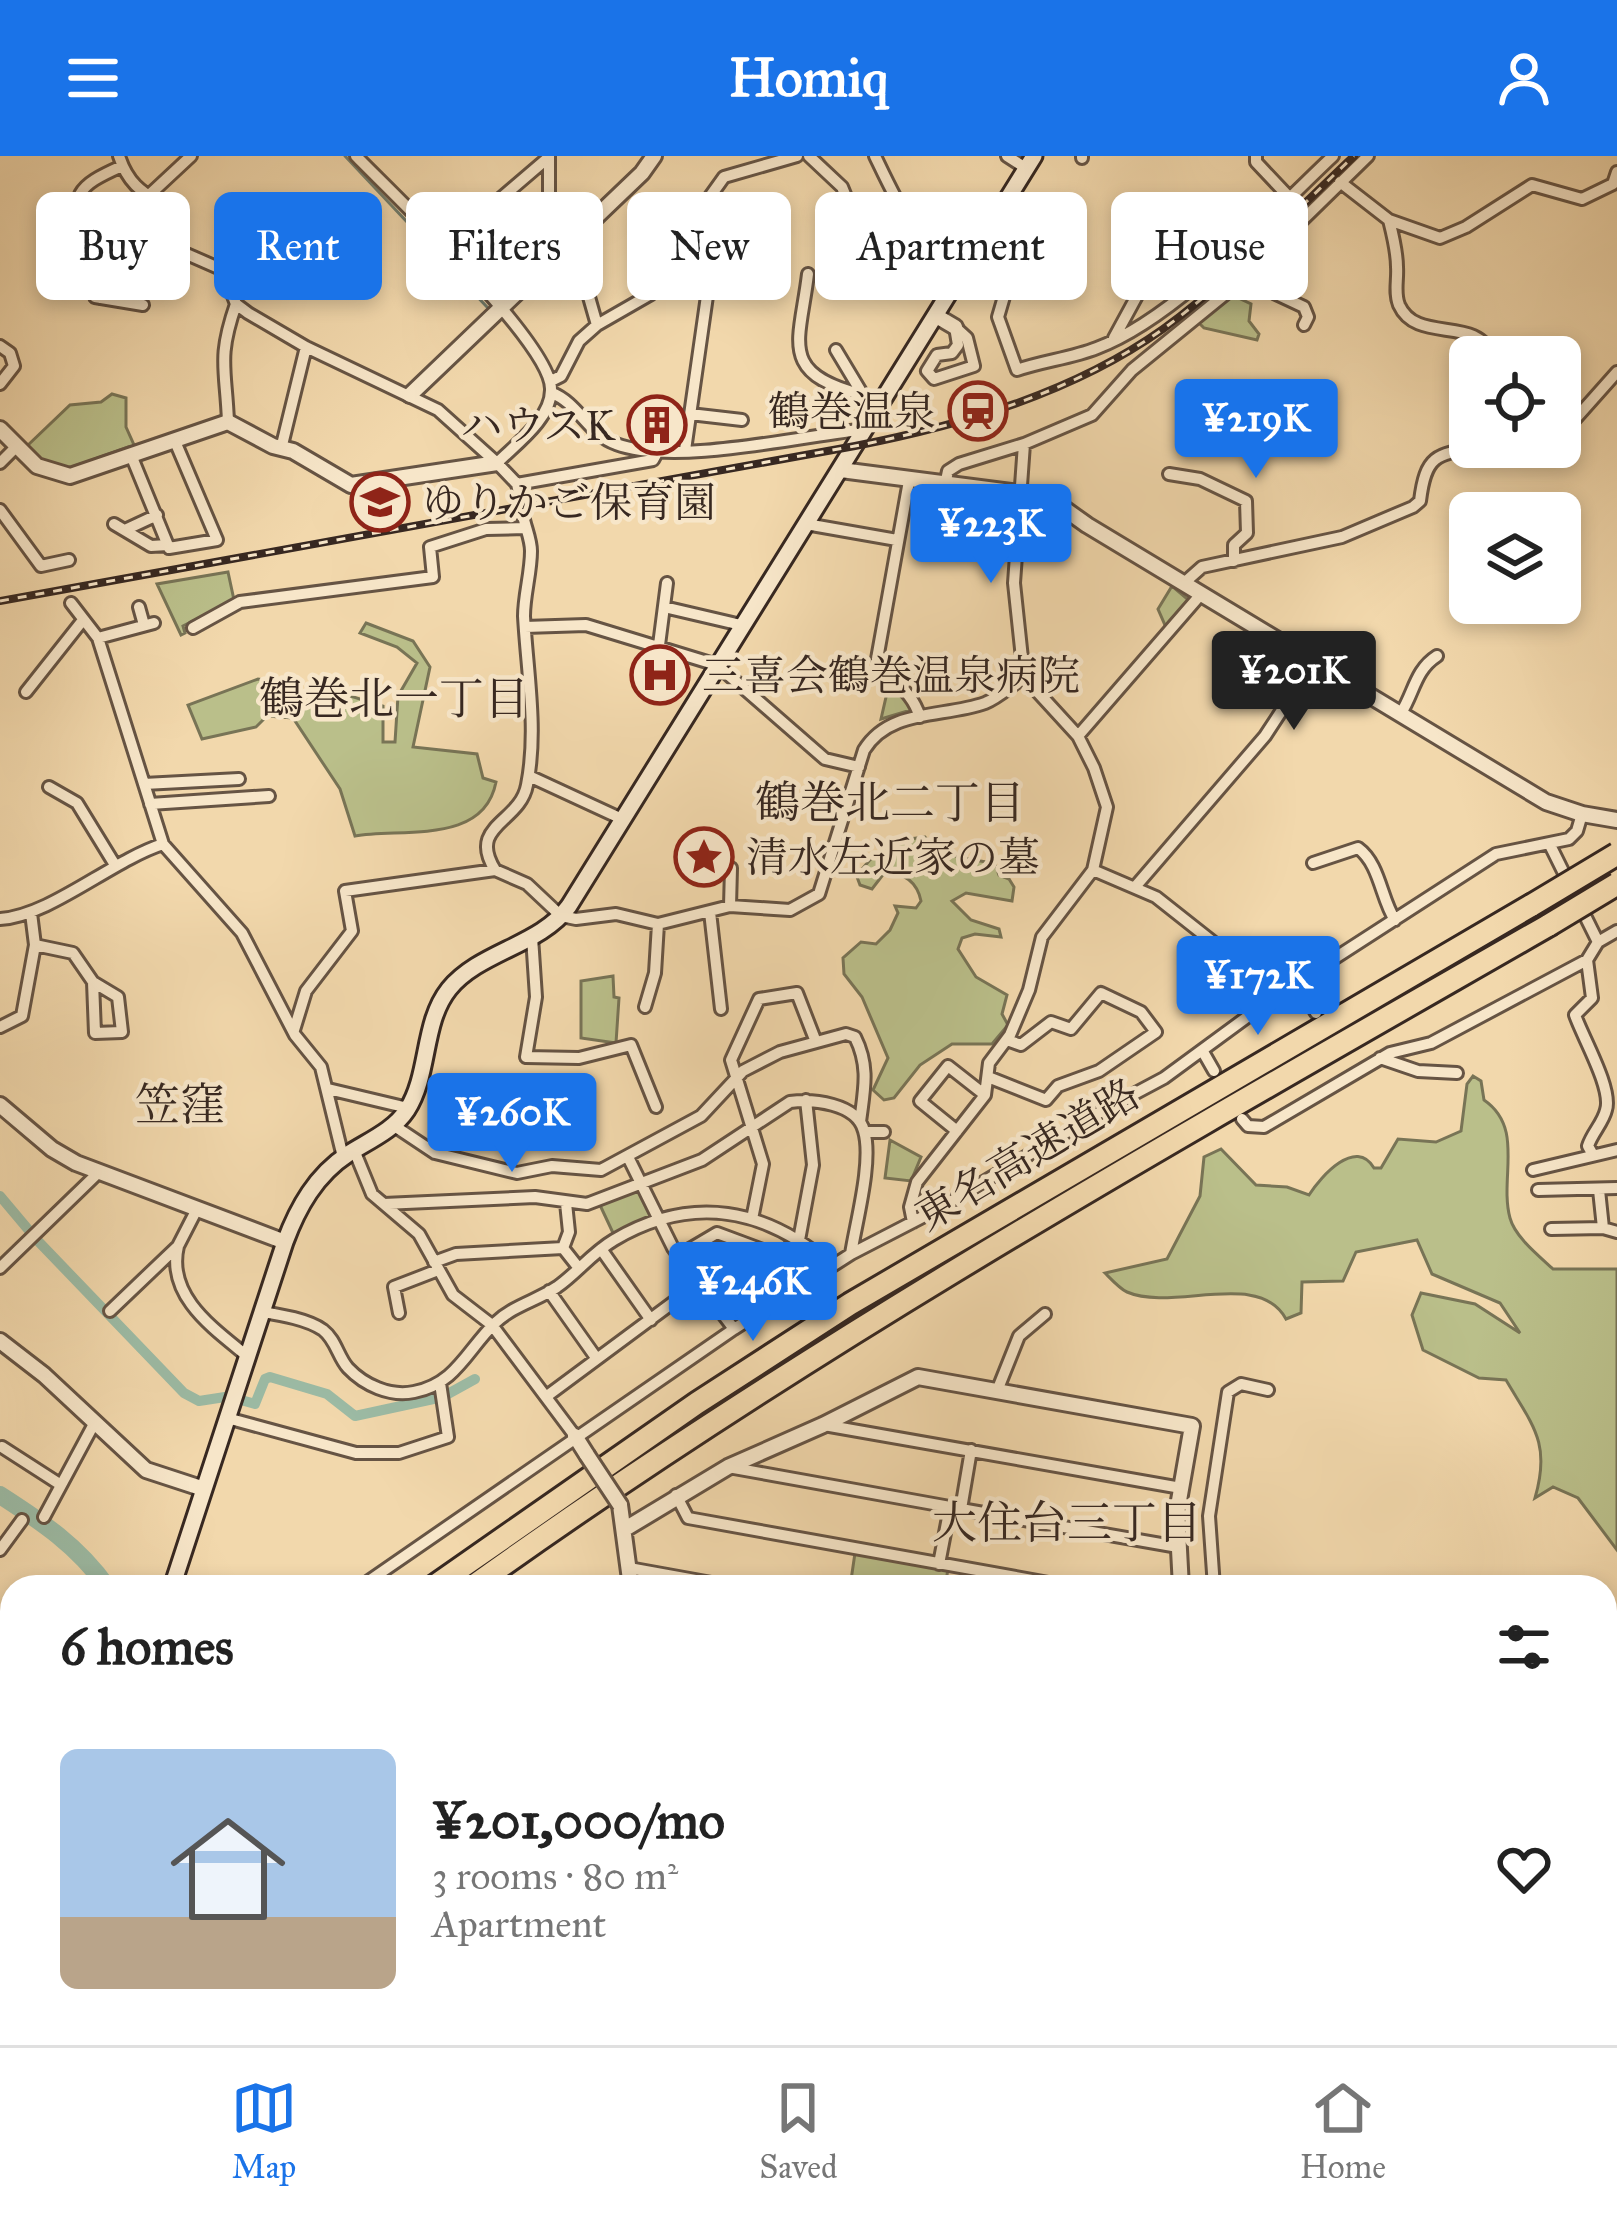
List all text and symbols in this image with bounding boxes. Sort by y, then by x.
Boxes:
icon: menu [60,45,126,111]
text: Homiq [729,45,888,111]
icon: person [1491,45,1557,111]
chip: Buy [36,192,190,300]
chip: Rent [214,192,382,300]
chip: Filters [406,192,603,300]
chip: New [627,192,791,300]
chip: Apartment [815,192,1087,300]
chip: House [1111,192,1308,300]
map controls [1449,336,1581,624]
button: locate [1449,336,1581,468]
pin: ¥219K [1172,379,1340,481]
station icon: 鶴巻温泉 [947,380,1009,442]
place label: 鶴巻温泉 [768,386,936,438]
building icon: ハウスK [626,394,688,456]
text: ¥219K [1202,394,1310,442]
place label: ハウスK [460,400,616,452]
school or university icon: ゆりかご保育園 [349,471,411,533]
place label: ゆりかご保育園 [422,477,716,529]
pin: ¥223K [907,484,1075,586]
button: layers [1449,492,1581,624]
text: ¥223K [937,499,1045,547]
pin: ¥201K [1210,631,1378,733]
hospital icon: 三喜会鶴巻温泉病院 [629,644,691,706]
text: ¥201K [1239,646,1349,694]
place label: 三喜会鶴巻温泉病院 [702,650,1080,702]
district label: 鶴巻北一丁目 [259,671,529,726]
district label: 鶴巻北二丁目 [755,775,1025,830]
place icon: 清水左近家の墓 [673,826,735,888]
place label: 清水左近家の墓 [746,832,1040,884]
pin: ¥172K [1174,936,1342,1038]
text: ¥172K [1204,951,1312,999]
street label: 東名高速道路 [906,1068,1149,1242]
pin: ¥260K [428,1073,596,1175]
district label: 笠窪 [135,1077,225,1132]
text: ¥260K [454,1088,570,1136]
pin: ¥246K [669,1242,837,1344]
text: ¥246K [696,1257,810,1305]
district label: 大住台三丁目 [932,1495,1202,1550]
icon: filters [1491,1614,1557,1680]
text: 6 homes [60,1616,234,1678]
text: ¥201,000/mo [432,1790,725,1852]
icon: home [156,1797,300,1941]
icon: heart [1491,1836,1557,1902]
text: 3 rooms · 80 m² [432,1852,678,1900]
text: Apartment [432,1900,606,1948]
tab: Map [231,2075,297,2187]
tab: Saved [759,2075,838,2187]
tab: Home [1300,2075,1386,2187]

